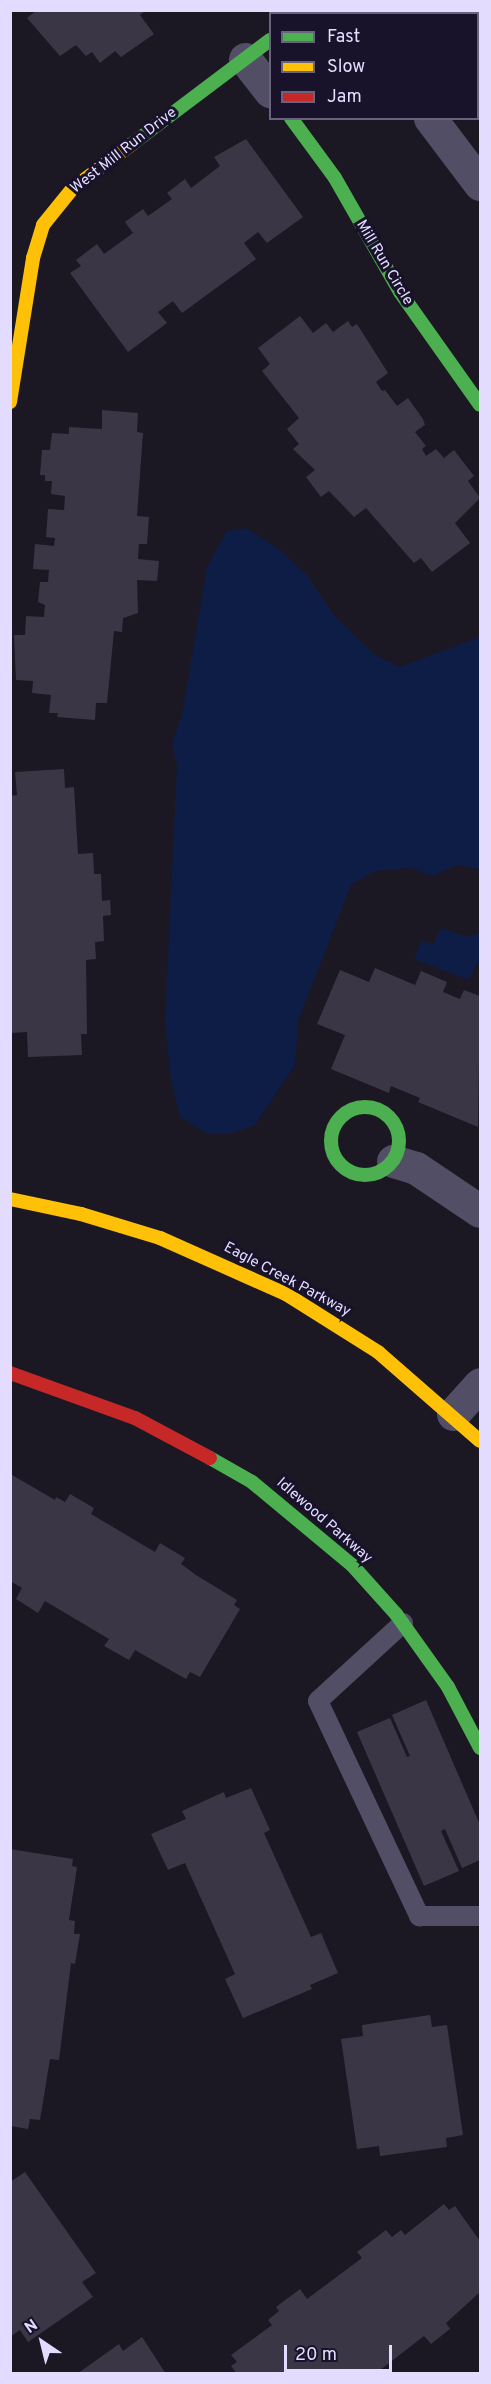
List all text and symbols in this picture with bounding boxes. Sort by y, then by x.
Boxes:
legend [269,12,479,120]
text: Fast [327,26,360,49]
text: Slow [327,56,365,79]
text: Jam [327,86,362,109]
street label: West Mill Run Drive [67,104,181,198]
street label: Mill Run Circle [352,217,416,309]
street label: Eagle Creek Parkway [220,1239,354,1321]
street label: Idlewood Parkway [272,1474,376,1568]
north arrow [12,2312,72,2372]
text: N [21,2316,42,2339]
scale bar [287,2333,395,2371]
text: 20 m [295,2344,337,2367]

